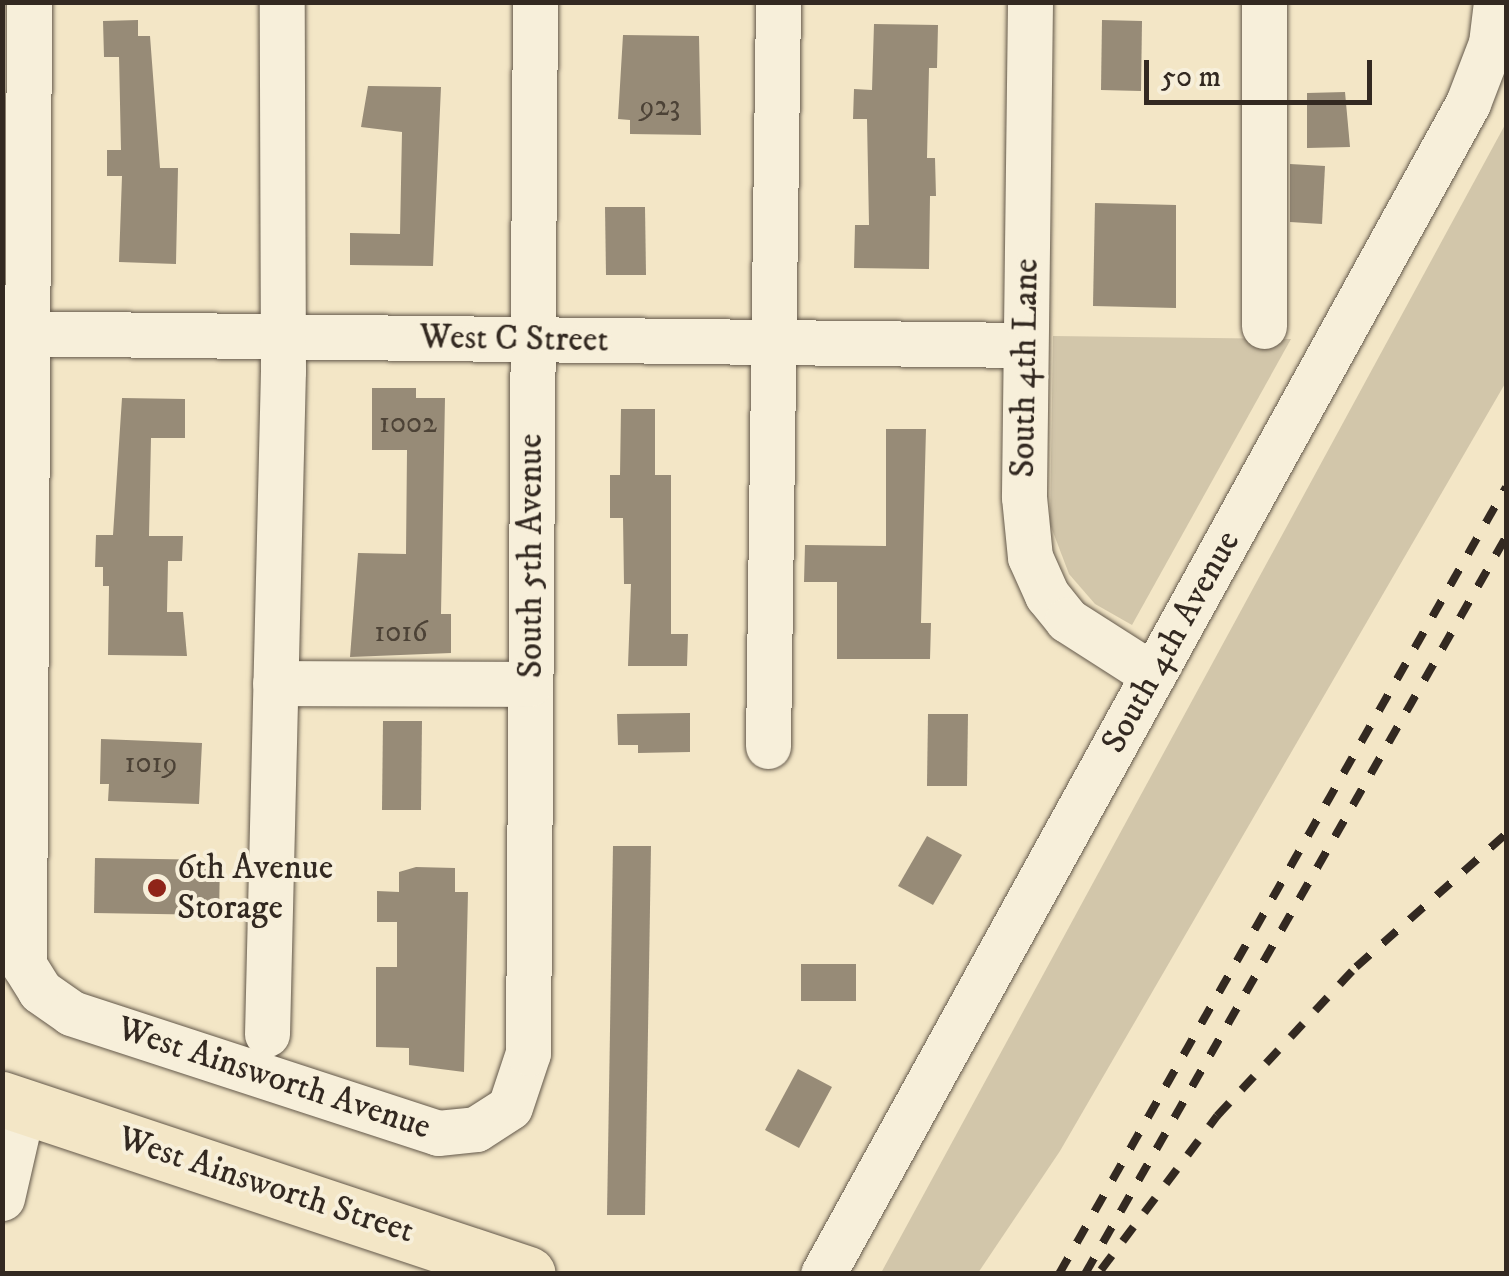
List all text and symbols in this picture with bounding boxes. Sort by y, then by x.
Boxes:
scale bar [1149,40,1376,102]
text: 50 m [1161,59,1221,96]
house number: 923 [640,89,680,125]
street label: South 4th Lane [1002,258,1048,478]
street label: West C Street [419,316,609,362]
house number: 1002 [379,406,437,442]
street label: South 5th Avenue [510,434,552,678]
street label: South 4th Avenue [1093,524,1249,760]
house number: 1016 [374,615,428,651]
house number: 1019 [125,746,177,782]
place label: 6th Avenue Storage [177,847,333,929]
marker: 6th Avenue Storage [146,877,168,899]
street label: West Ainsworth Avenue [112,1008,436,1148]
street label: West Ainsworth Street [113,1117,419,1253]

